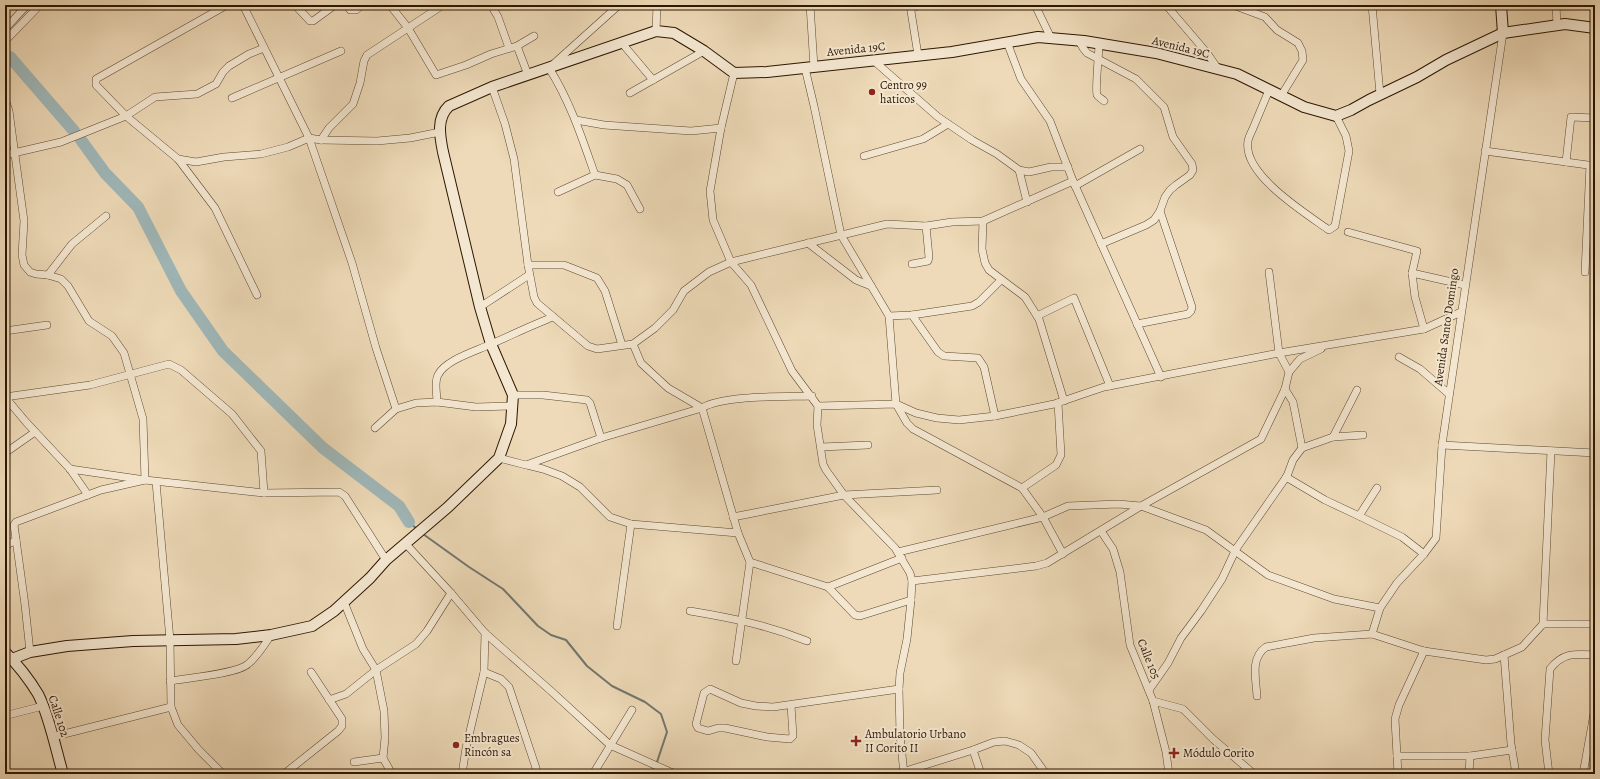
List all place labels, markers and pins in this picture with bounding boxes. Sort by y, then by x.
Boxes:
place label: Centro 99 haticos [880,77,927,107]
marker: Centro 99 haticos [867,87,877,97]
place label: Ambulatorio Urbano II Corito II [864,726,966,756]
place label: Embragues Rincón sa [464,730,520,760]
marker: Ambulatorio Urbano II Corito II [850,735,862,747]
marker: Embragues Rincón sa [451,740,461,750]
place label: Módulo Corito [1183,745,1254,761]
marker: Módulo Corito [1168,747,1180,759]

